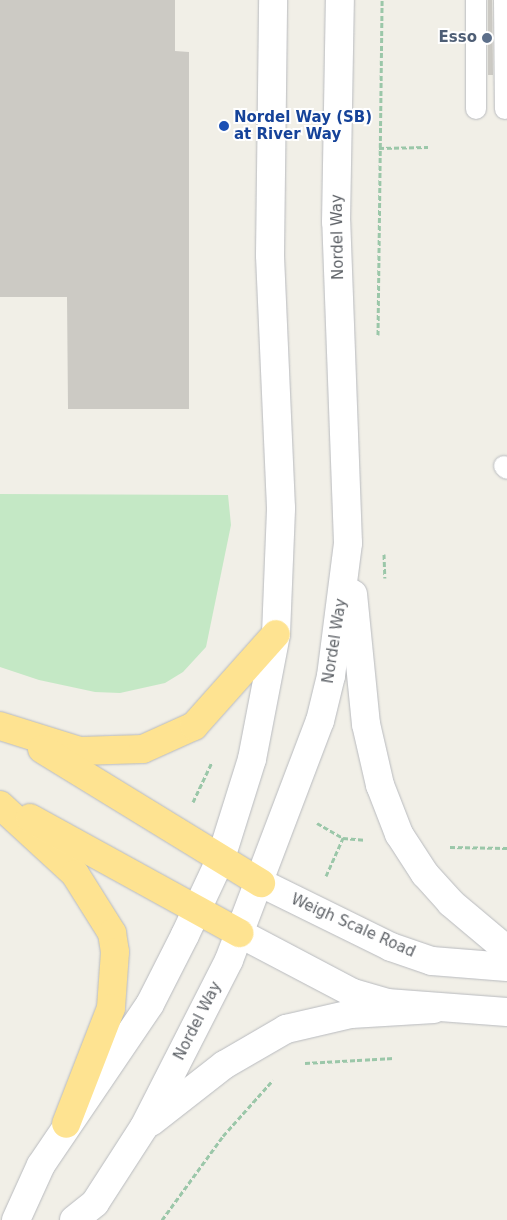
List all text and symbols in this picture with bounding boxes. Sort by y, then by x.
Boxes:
place label: Esso [439,29,477,47]
marker: Esso [481,32,493,44]
place label: Nordel Way (SB) at River Way [234,108,372,143]
marker: Nordel Way (SB) at River Way [218,120,230,132]
street label: Nordel Way [328,194,348,280]
street label: Nordel Way [319,597,351,685]
street label: Weigh Scale Road [288,891,418,961]
street label: Nordel Way [170,979,226,1063]

